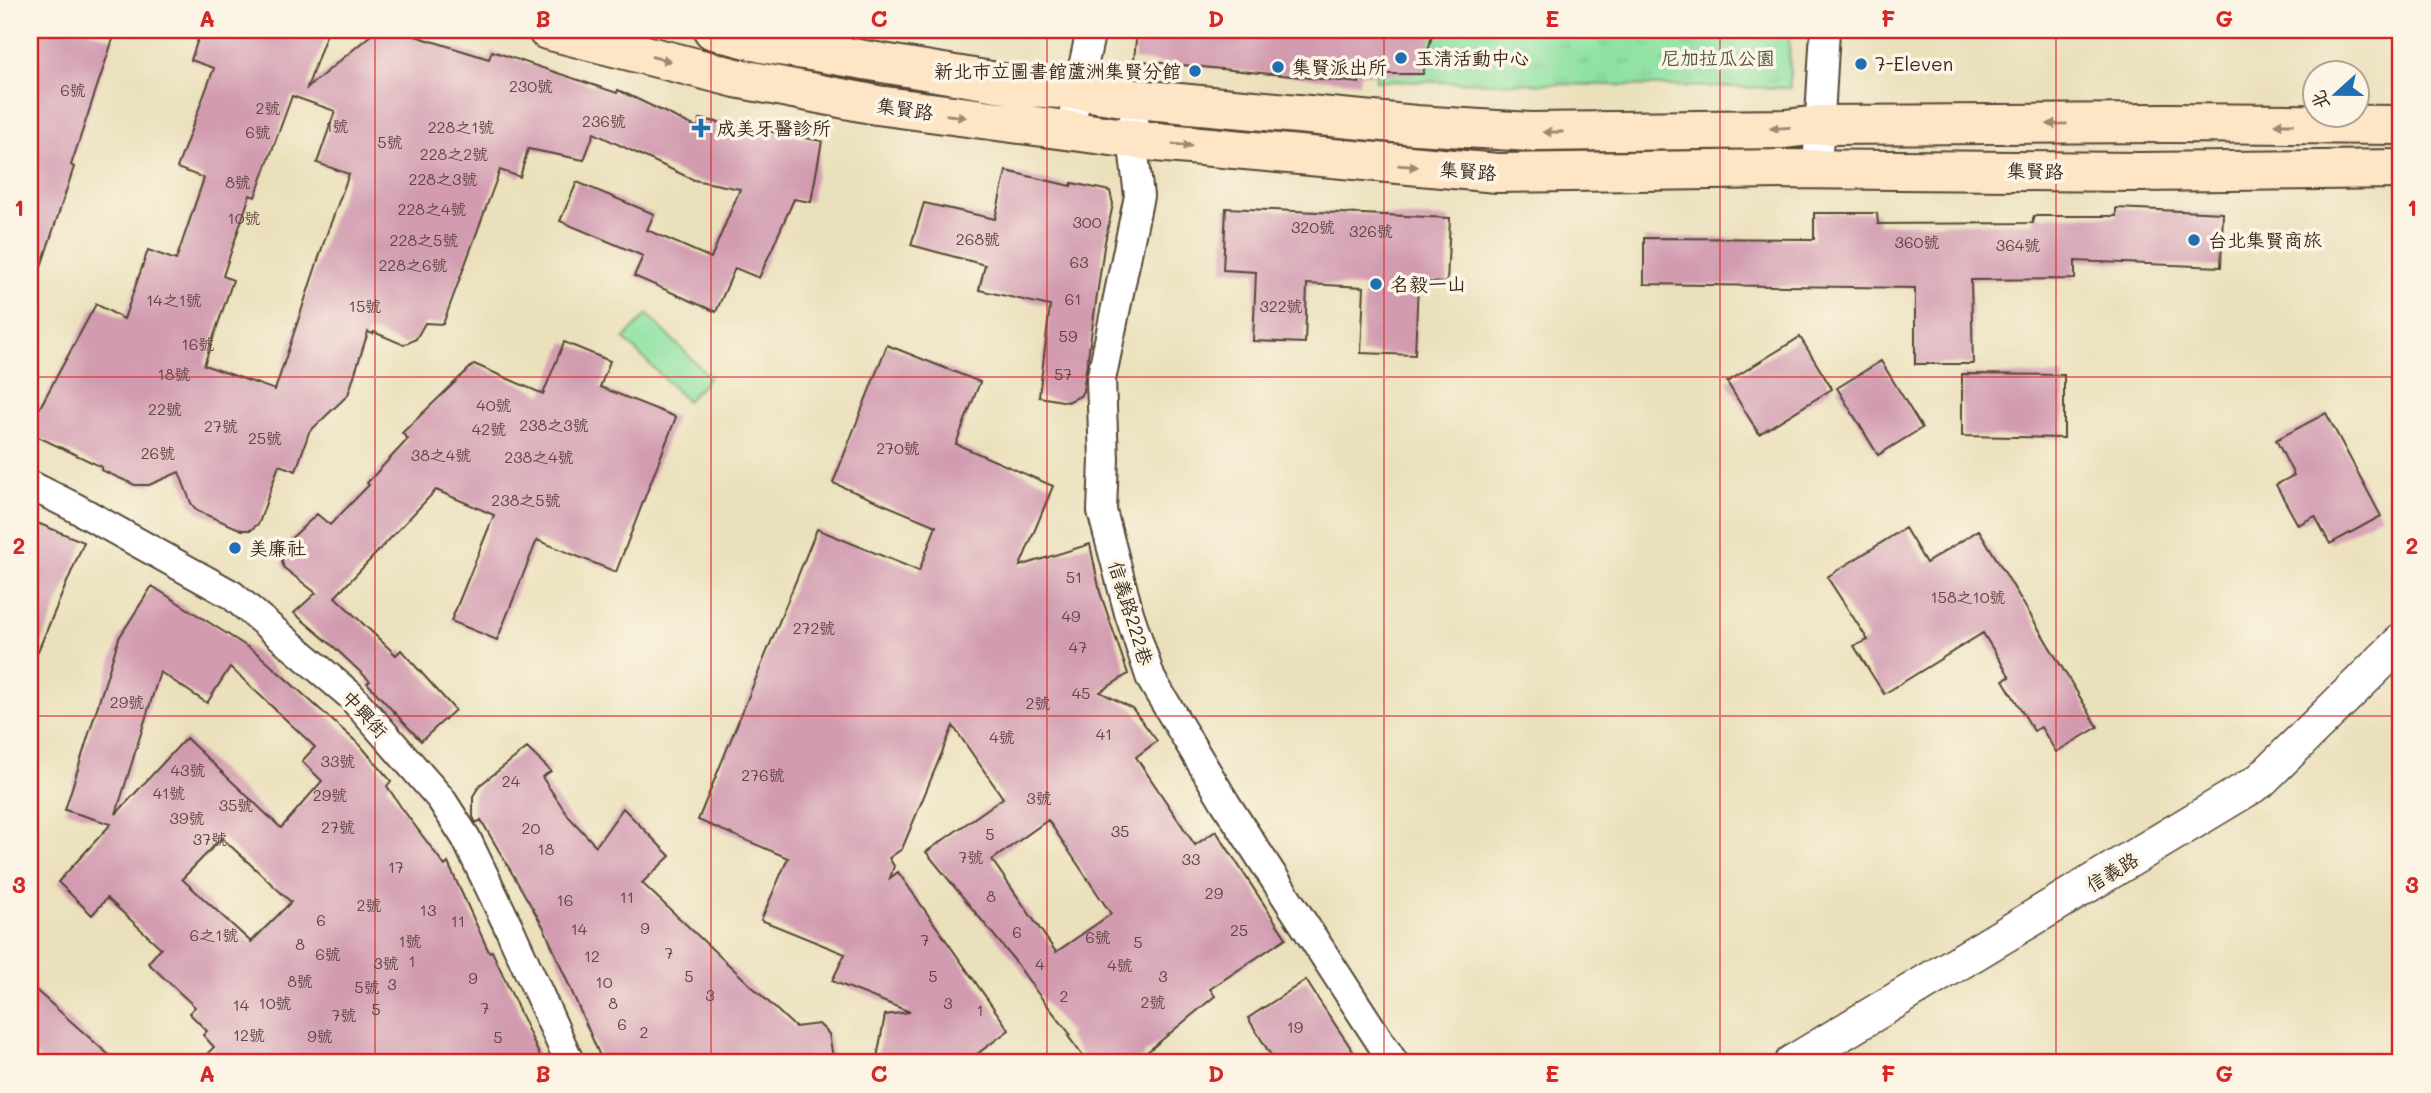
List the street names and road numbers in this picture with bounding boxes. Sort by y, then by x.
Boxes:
street label: 集賢路 [875,92,935,125]
street label: 集賢路 [1439,156,1497,185]
street label: 集賢路 [2006,158,2064,183]
street label: 信義路222巷 [1104,558,1159,668]
street label: 中興街 [337,684,394,743]
street label: 信義路 [2081,846,2143,897]

